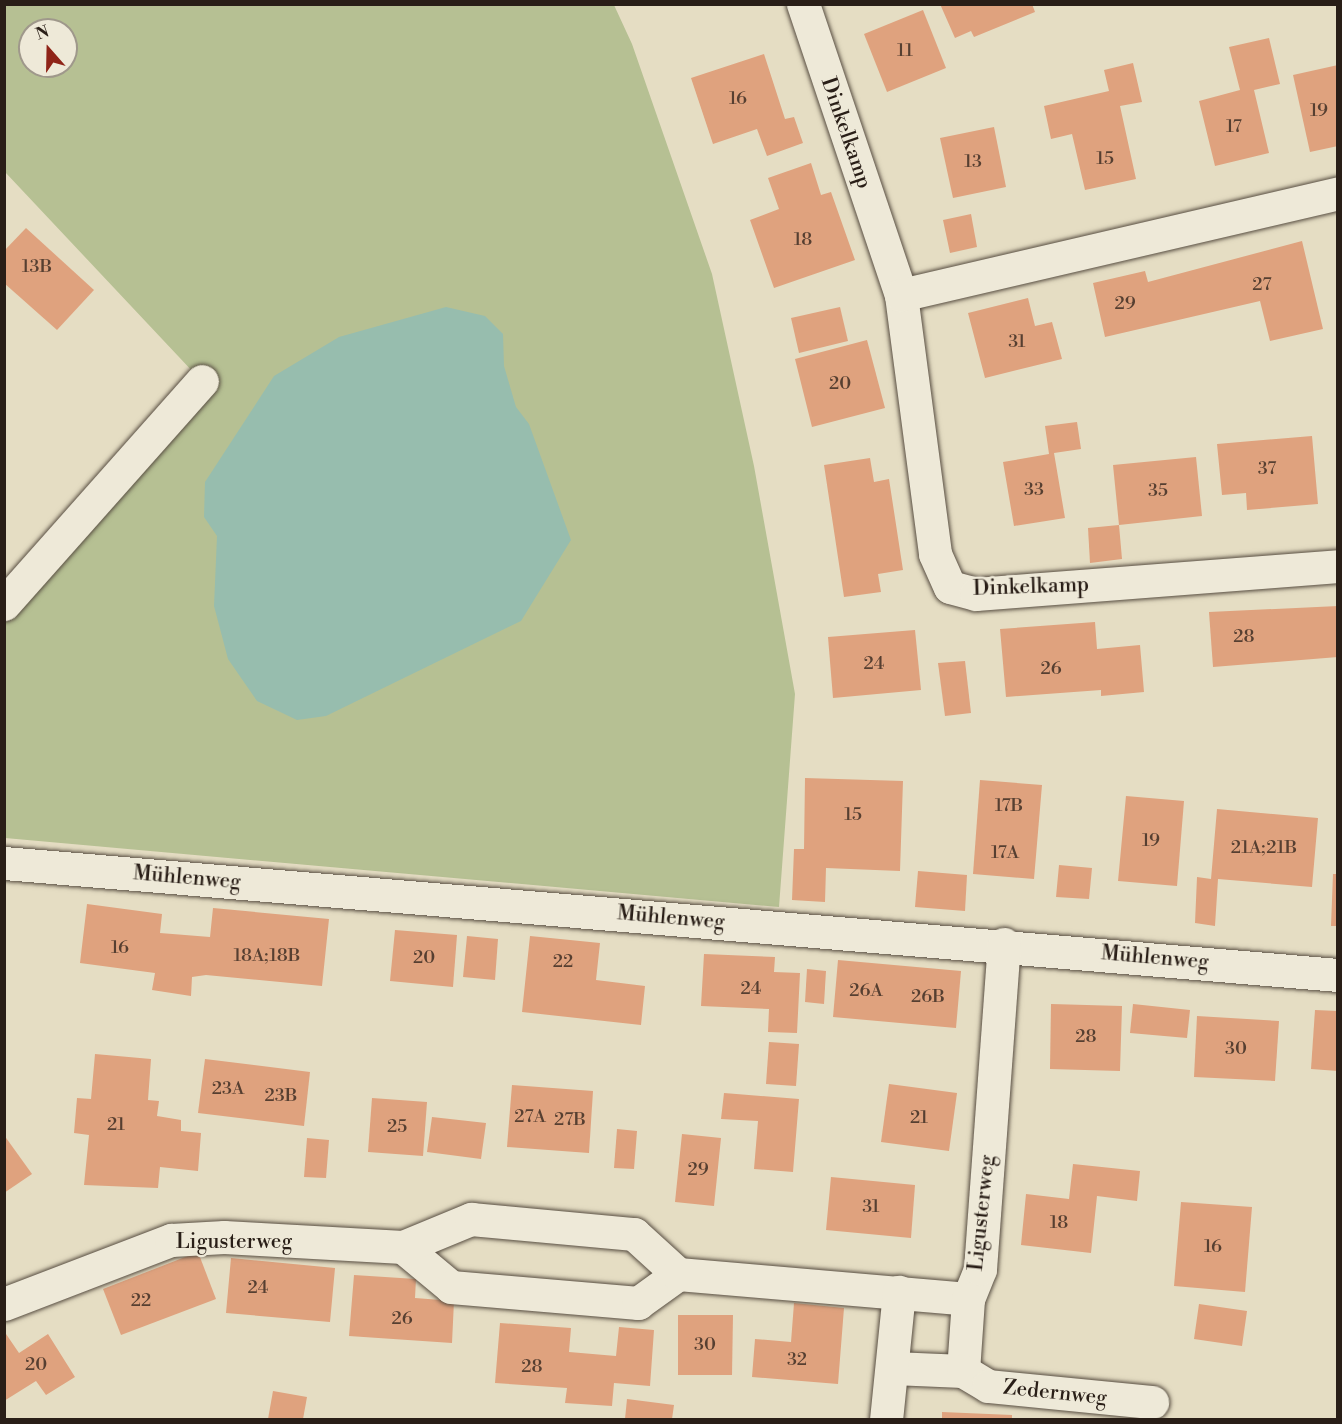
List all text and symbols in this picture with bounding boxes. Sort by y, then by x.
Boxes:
north arrow [18,18,78,78]
text: N [33,21,52,45]
house number: 11 [897,40,913,62]
street label: Dinkelkamp [815,74,877,192]
house number: 16 [729,88,747,110]
house number: 19 [1310,100,1328,122]
house number: 17 [1226,116,1242,138]
house number: 15 [1096,148,1114,170]
house number: 13 [964,151,982,173]
house number: 18 [794,229,812,251]
house number: 13B [22,256,52,278]
house number: 27 [1252,274,1272,296]
house number: 29 [1114,293,1136,315]
house number: 31 [1008,331,1026,353]
house number: 20 [829,373,851,395]
house number: 37 [1258,458,1276,480]
house number: 33 [1024,479,1044,501]
house number: 35 [1148,480,1168,502]
street label: Dinkelkamp [973,572,1089,602]
house number: 28 [1233,626,1255,648]
house number: 24 [863,653,885,675]
house number: 26 [1040,658,1062,680]
house number: 17B [995,795,1023,817]
house number: 15 [844,804,862,826]
house number: 19 [1142,830,1160,852]
house number: 21A;21B [1231,837,1297,859]
house number: 17A [991,842,1019,864]
street label: Mühlenweg [132,861,242,895]
street label: Mühlenweg [616,901,726,935]
house number: 16 [111,937,129,959]
street label: Mühlenweg [1100,941,1210,975]
house number: 18A;18B [234,945,300,967]
house number: 20 [413,947,435,969]
house number: 22 [553,951,573,973]
house number: 24 [740,978,762,1000]
house number: 26A [849,980,883,1002]
house number: 26B [911,986,945,1008]
house number: 28 [1075,1026,1097,1048]
house number: 30 [1225,1038,1247,1060]
house number: 23A [212,1078,244,1100]
house number: 23B [265,1085,297,1107]
house number: 27A [514,1106,546,1128]
house number: 21 [910,1107,928,1129]
house number: 27B [554,1109,586,1131]
house number: 21 [107,1114,125,1136]
house number: 25 [387,1116,407,1138]
street label: Ligusterweg [963,1154,1001,1272]
house number: 29 [687,1159,709,1181]
house number: 31 [862,1196,880,1218]
house number: 18 [1050,1212,1068,1234]
street label: Ligusterweg [176,1229,292,1255]
house number: 16 [1204,1236,1222,1258]
house number: 24 [247,1277,269,1299]
house number: 22 [131,1290,151,1312]
house number: 26 [391,1308,413,1330]
house number: 30 [694,1334,716,1356]
house number: 32 [787,1349,807,1371]
house number: 20 [25,1354,47,1376]
house number: 28 [521,1356,543,1378]
street label: Zedernweg [1002,1375,1108,1411]

